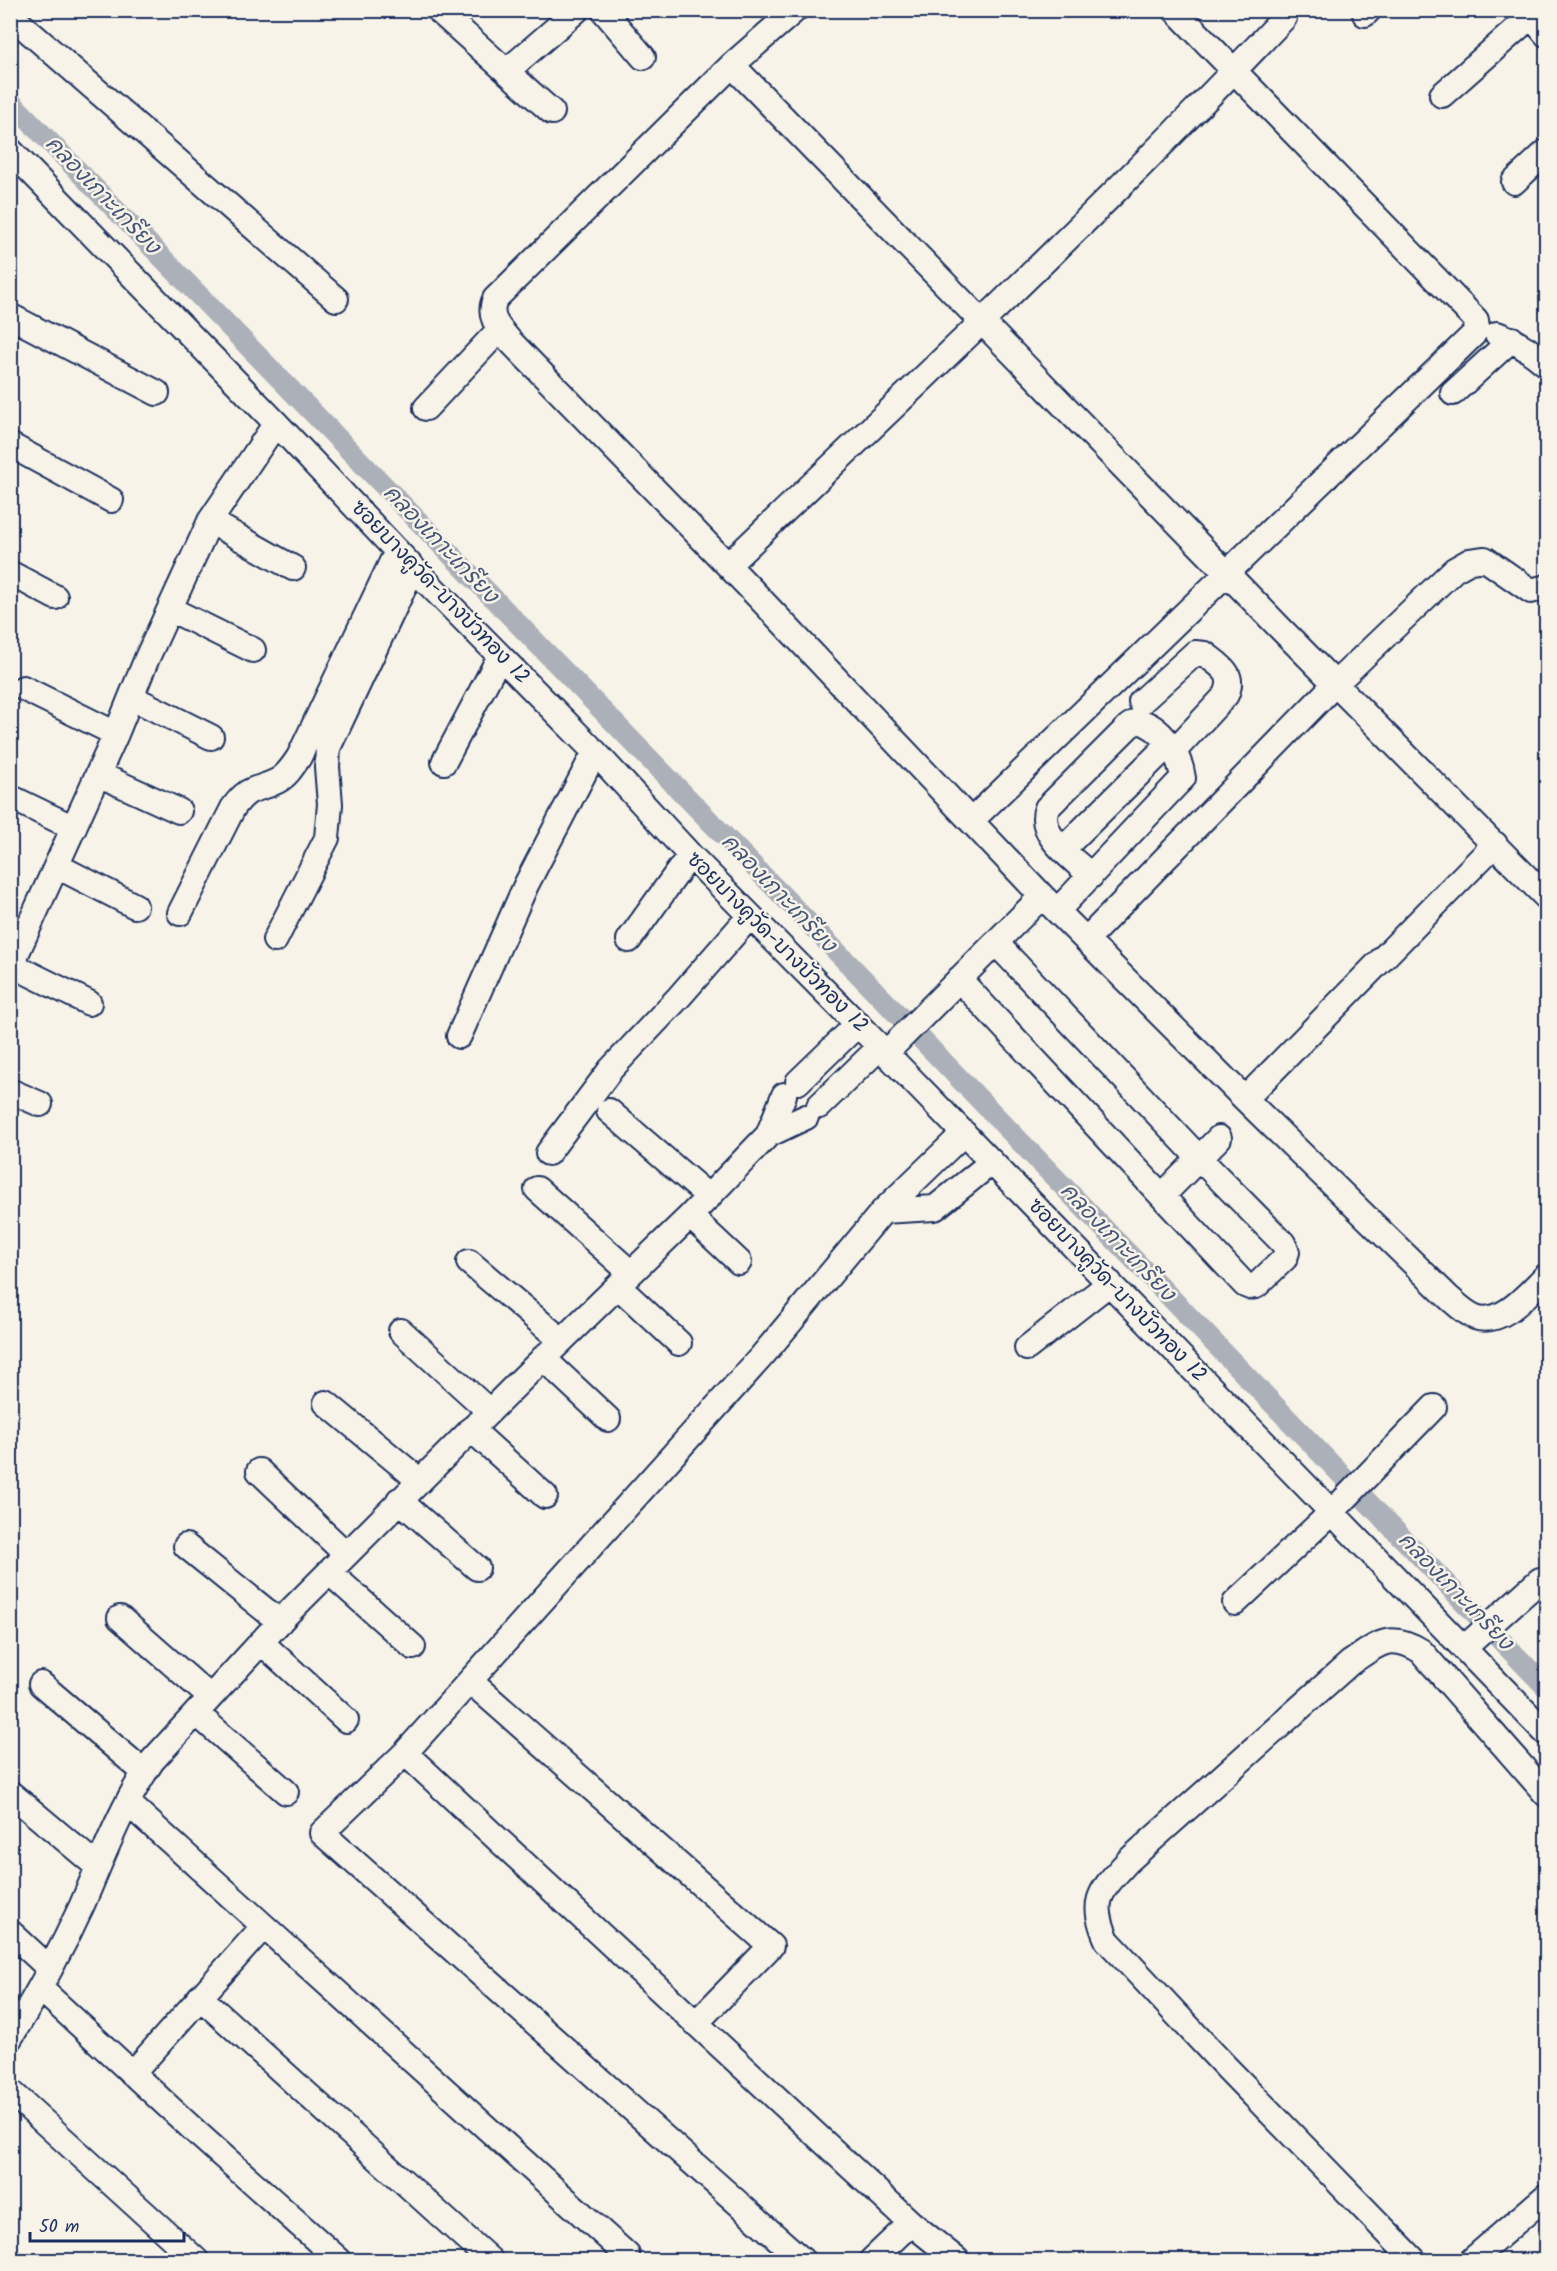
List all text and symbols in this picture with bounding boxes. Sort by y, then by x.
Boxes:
water label: คลองเกาะเกรียง [36,129,170,265]
water label: คลองเกาะเกรียง [374,478,508,614]
street label: ซอยบางคูวัด-บางบัวทอง 12 [343,493,537,693]
water label: คลองเกาะเกรียง [712,827,846,963]
street label: ซอยบางคูวัด-บางบัวทอง 12 [678,844,876,1042]
water label: คลองเกาะเกรียง [1051,1176,1185,1312]
street label: ซอยบางคูวัด-บางบัวทอง 12 [1020,1191,1214,1391]
water label: คลองเกาะเกรียง [1389,1525,1523,1661]
scale bar [30,2205,184,2243]
text: 50 m [39,2213,79,2242]

